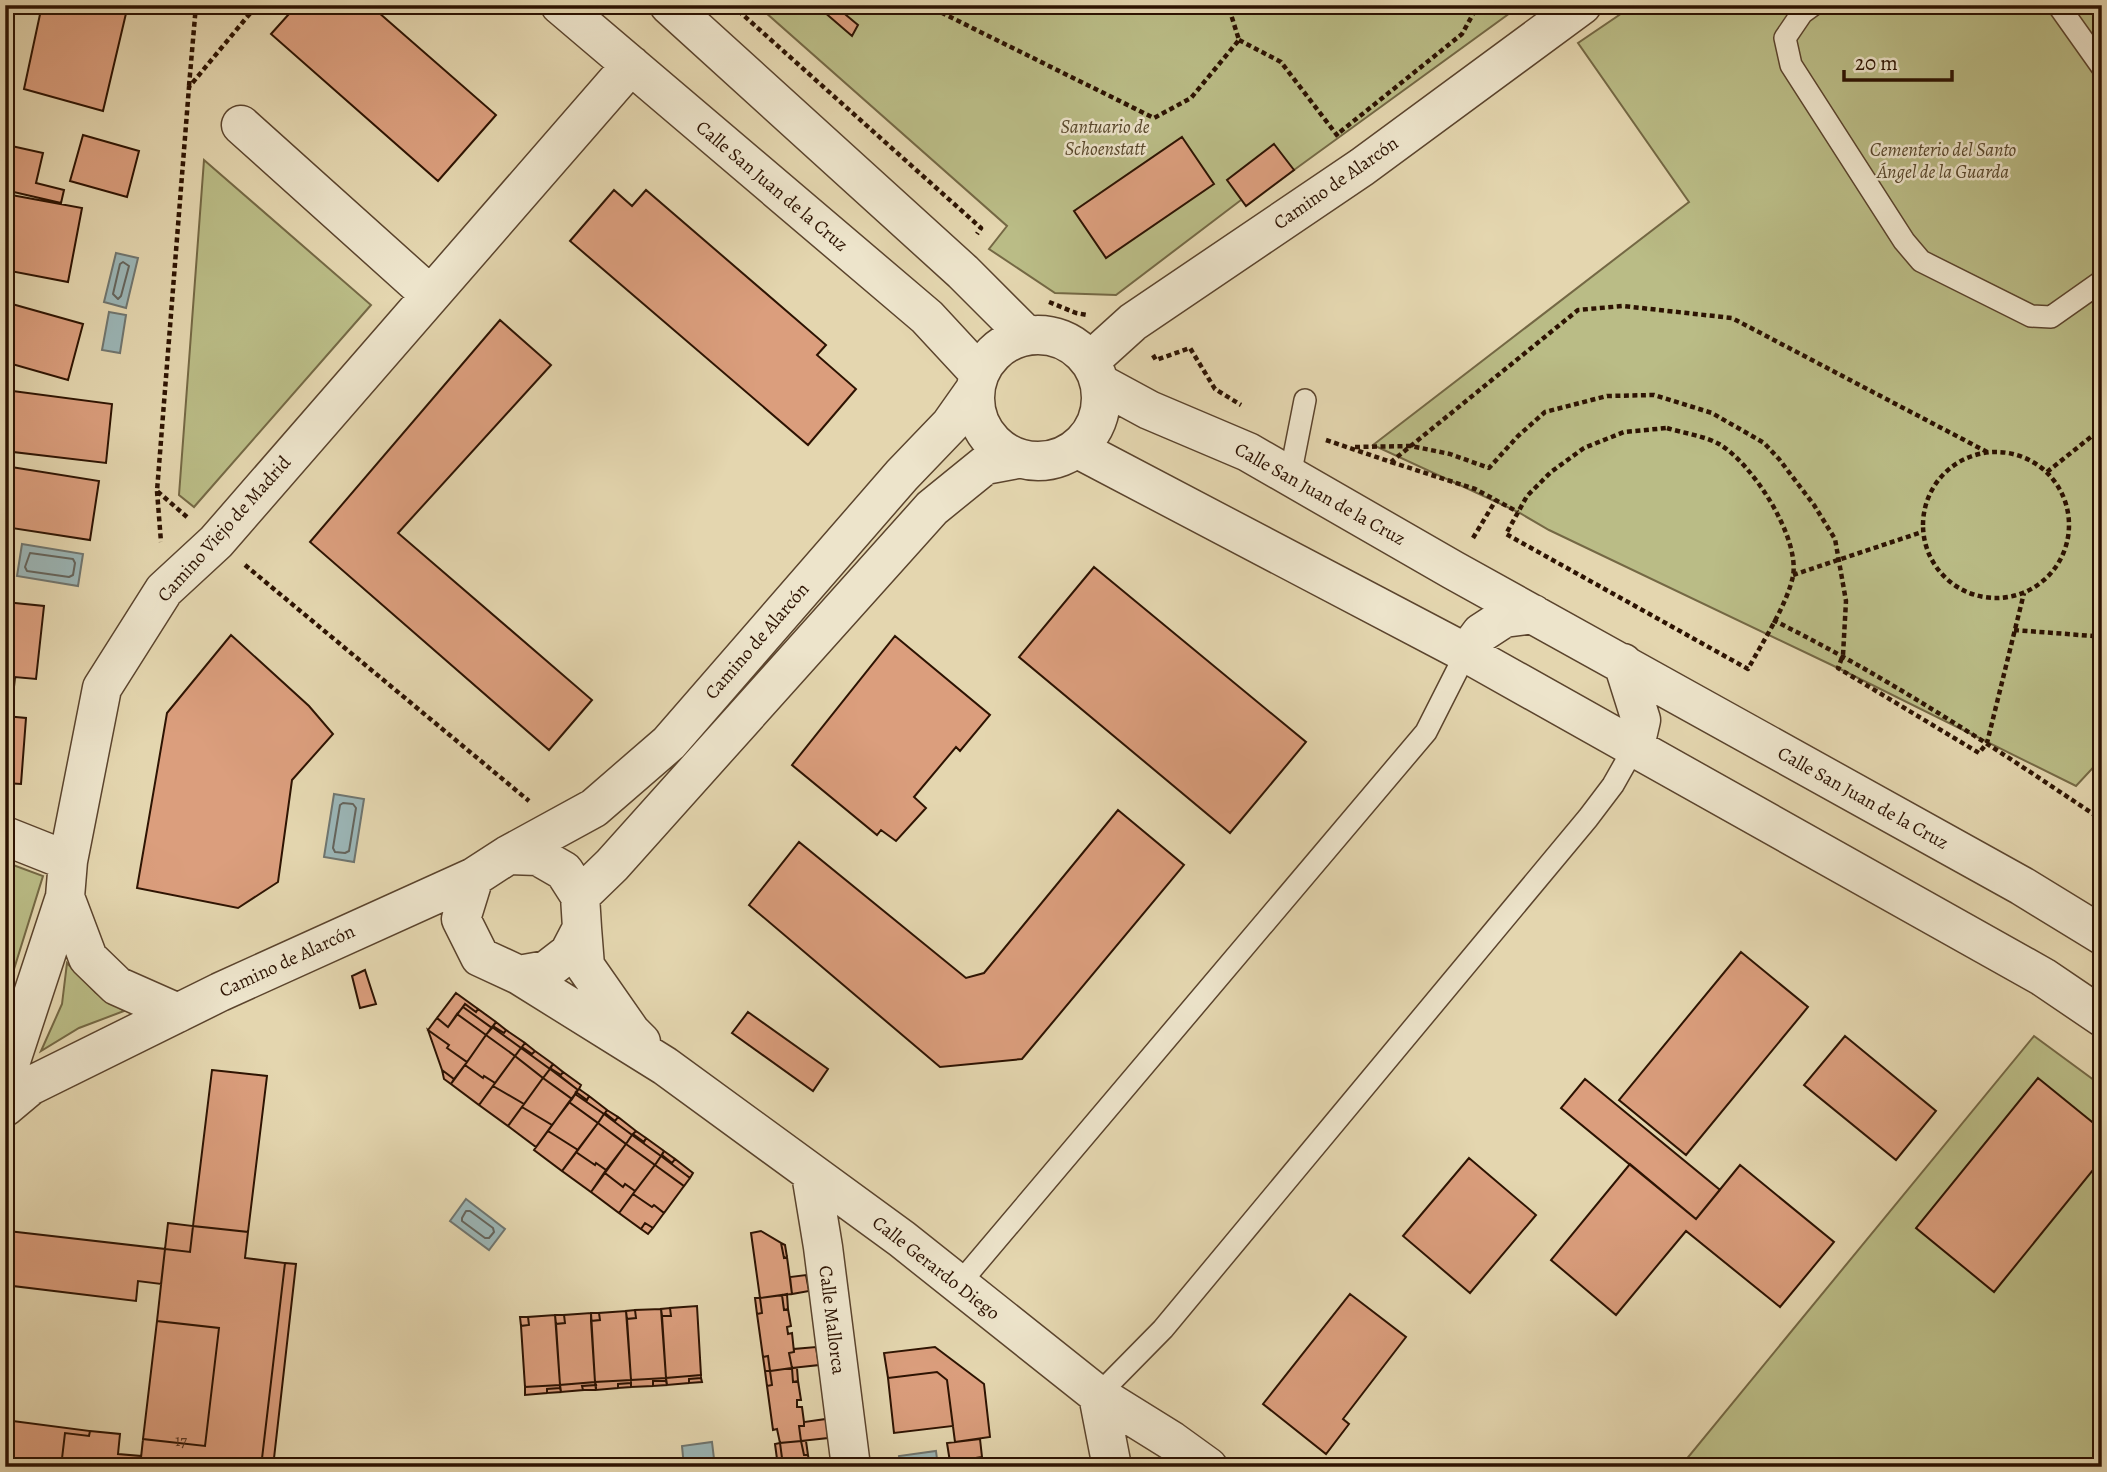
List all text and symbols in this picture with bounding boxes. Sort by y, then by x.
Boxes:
scale bar [1844,38,1953,82]
text: 20 m [1855,49,1898,77]
street label: Calle San Juan de la Cruz [690,114,854,258]
park label: Santuario de Schoenstatt [1060,114,1150,162]
street label: Camino de Alarcón [1268,130,1404,236]
park label: Cementerio del Santo Ángel de la Guarda [1870,137,2017,185]
street label: Calle San Juan de la Cruz [1230,436,1410,552]
street label: Camino Viejo de Madrid [151,450,297,608]
street label: Camino de Alarcón [699,577,815,705]
street label: Calle San Juan de la Cruz [1773,740,1953,856]
street label: Camino de Alarcón [215,918,359,1004]
street label: Calle Gerardo Diego [867,1210,1005,1326]
street label: Calle Mallorca [812,1264,852,1376]
house number: 17 [175,1430,187,1452]

